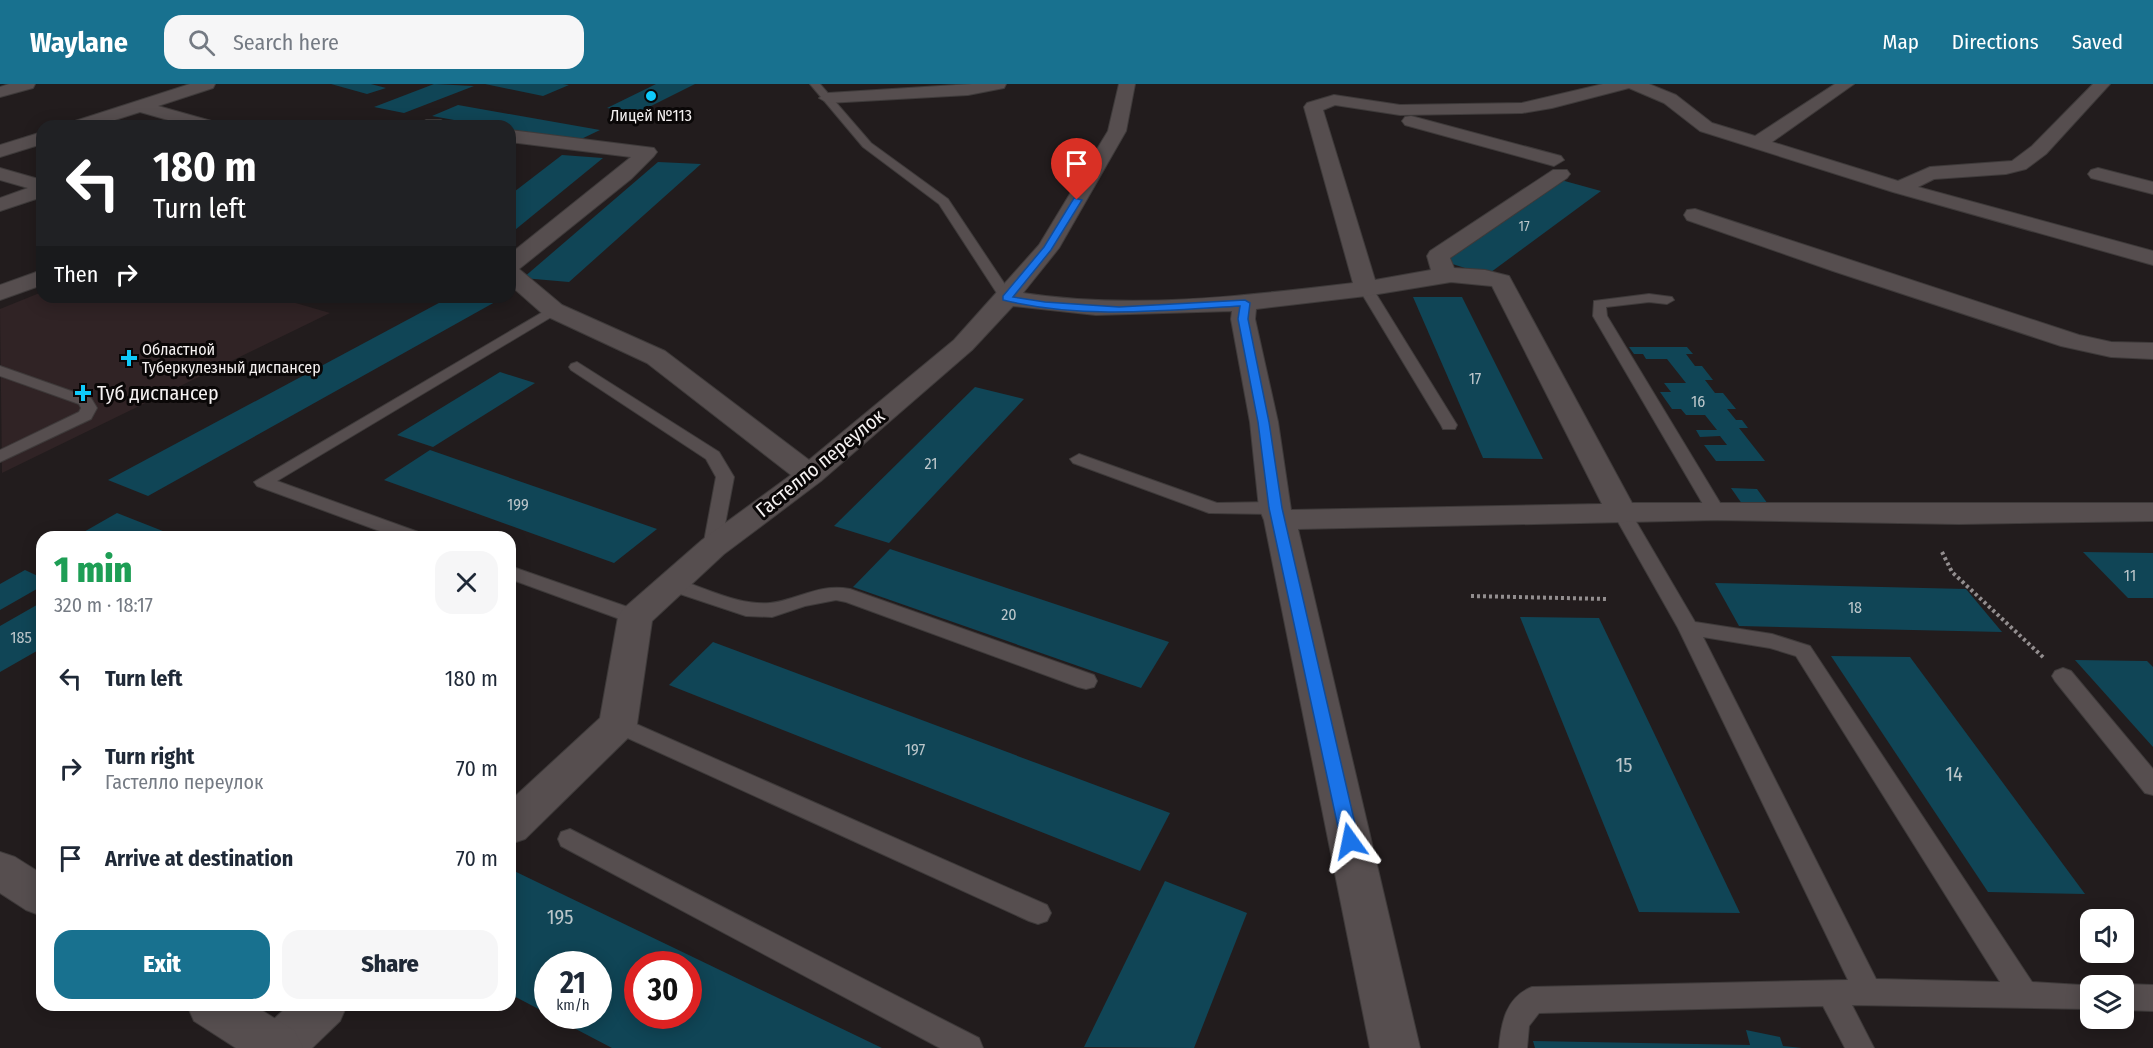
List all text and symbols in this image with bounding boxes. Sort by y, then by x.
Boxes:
search box [164,15,584,69]
text: Waylane [30,26,128,59]
icon: search [185,26,218,59]
text: Search here [233,29,339,56]
text: Map [1882,29,1919,55]
text: Directions [1952,29,2039,55]
text: Saved [2072,29,2123,55]
marker: Лицей №113 [644,89,658,103]
place label: Лицей №113 [610,106,692,125]
pin [1051,138,1102,200]
text: 180 m [153,142,257,192]
icon: left [54,144,132,222]
icon: arrive [1060,147,1093,180]
text: Turn left [153,193,246,225]
house number: 17 [1518,218,1530,235]
icon: right [110,258,143,291]
text: Then [54,261,98,288]
place label: Областной Туберкулезный диспансер [142,340,321,377]
marker: Областной Туберкулезный диспансер [120,349,138,367]
house number: 17 [1469,369,1482,388]
place label: Туб диспансер [97,381,219,405]
marker: Туб диспансер [74,384,92,402]
house number: 16 [1691,392,1705,411]
street label: Гастелло переулок [751,403,890,522]
house number: 21 [925,454,937,473]
house number: 199 [507,495,529,514]
text: 1 min [54,548,132,592]
button: close [435,551,498,614]
house number: 11 [2124,566,2136,585]
text: 320 m · 18:17 [54,593,153,617]
house number: 18 [1848,598,1862,617]
house number: 20 [1001,605,1017,624]
house number: 185 [10,628,32,647]
icon: left [54,662,87,695]
text: Turn left [105,665,183,692]
text: 180 m [445,665,498,692]
house number: 197 [905,740,926,759]
text: Turn right [105,743,194,770]
icon: right [54,752,87,785]
house number: 15 [1616,753,1632,777]
text: 70 m [456,755,498,782]
house number: 14 [1945,762,1963,786]
text: Гастелло переулок [105,770,263,794]
position arrow [1318,809,1382,873]
icon: arrive [54,842,87,875]
text: Arrive at destination [105,845,293,872]
text: 70 m [456,845,498,872]
house number: 195 [547,905,573,929]
map controls [2080,909,2134,1029]
button: sound [2080,909,2134,963]
button: Exit [54,930,270,999]
button: Share [282,930,498,999]
speed limit sign: 30 [624,951,702,1029]
text: 21 [560,965,586,1001]
button: layers [2080,975,2134,1029]
text: km/h [556,996,590,1014]

